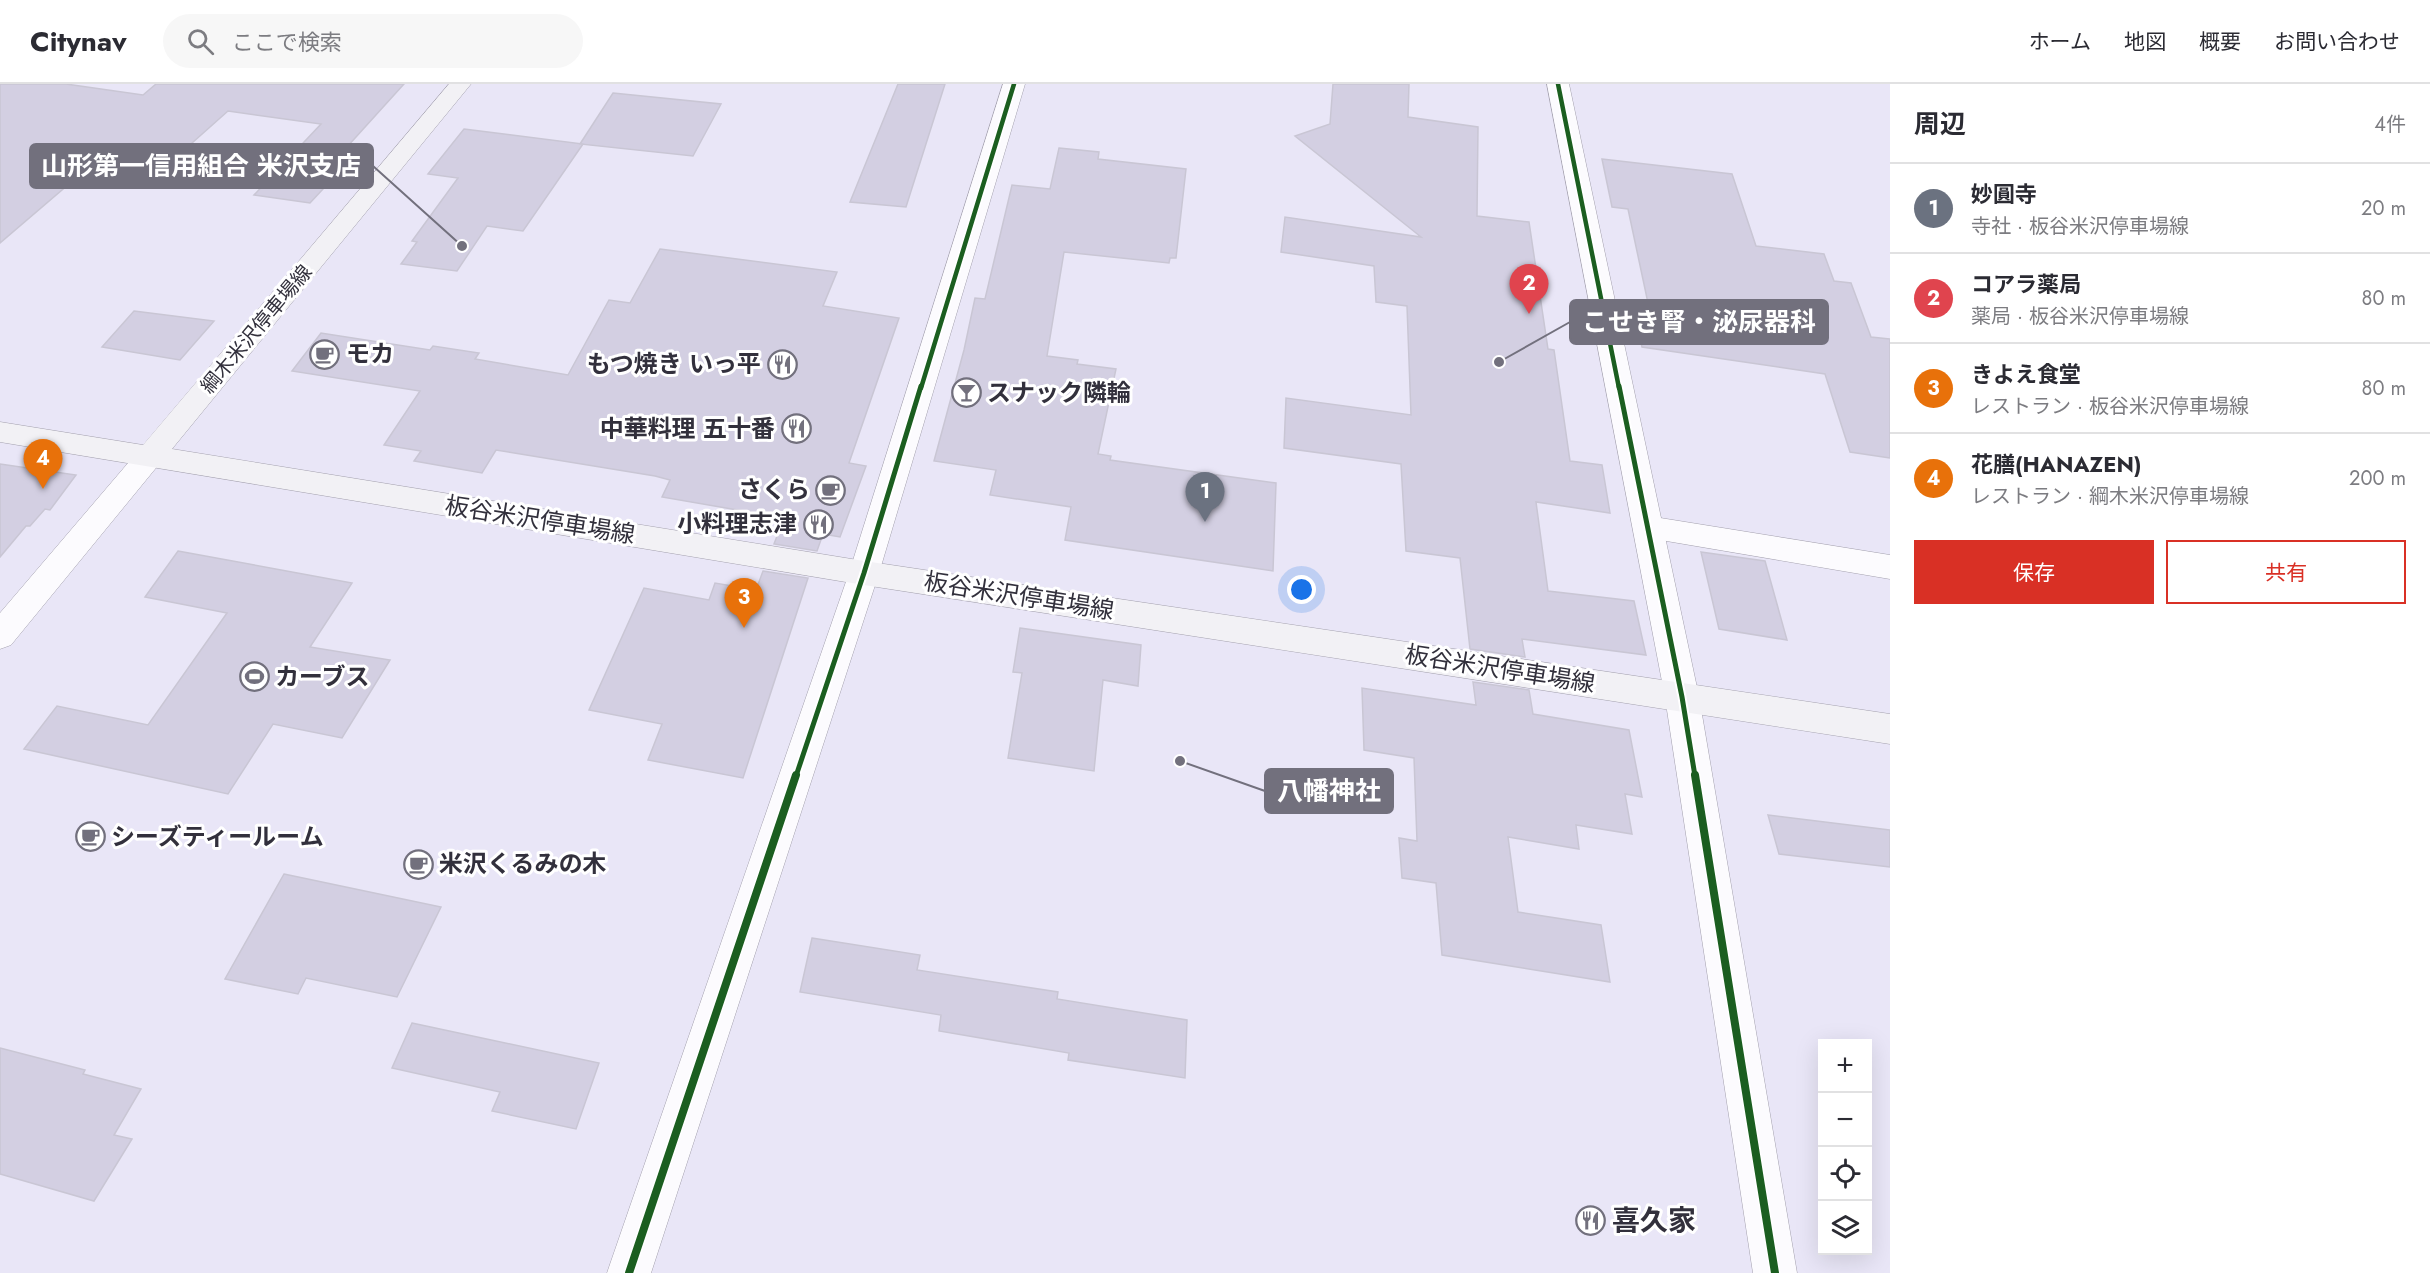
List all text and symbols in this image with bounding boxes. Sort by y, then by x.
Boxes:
search box [163,14,583,68]
text: Citynav [30,21,127,62]
icon: search [184,25,217,58]
text: ここで検索 [232,26,342,58]
text: ホーム [2029,27,2091,57]
text: 地図 [2124,27,2166,57]
text: 概要 [2199,27,2241,57]
text: お問い合わせ [2274,27,2400,57]
text: 周辺 [1914,105,1966,143]
text: 4件 [2374,110,2406,139]
callout: 山形第一信用組合 米沢支店 [30,144,373,188]
text: 山形第一信用組合 米沢支店 [41,147,361,185]
text: 妙圓寺 [1971,178,2037,210]
text: 1 [1928,194,1939,223]
text: 20 m [2361,194,2406,223]
text: 寺社 · 板谷米沢停車場線 [1971,212,2189,241]
street label: 綱木米沢停車場線 [194,259,319,400]
pin: 2 [1510,264,1549,314]
text: コアラ薬局 [1971,268,2081,300]
text: 2 [1927,284,1940,313]
text: 80 m [2361,284,2406,313]
callout: こせき腎・泌尿器科 [1570,300,1828,344]
text: 薬局 · 板谷米沢停車場線 [1971,302,2189,331]
text: こせき腎・泌尿器科 [1582,303,1816,341]
place label: モカ [346,336,394,371]
cafe icon: モカ [309,338,341,370]
place label: もつ焼き いっ平 [587,346,761,381]
restaurant icon: もつ焼き いっ平 [766,348,798,380]
text: きよえ食堂 [1971,358,2081,390]
text: 3 [1927,374,1940,403]
text: 80 m [2361,374,2406,403]
place label: スナック隣輪 [987,375,1131,410]
bar icon: スナック隣輪 [950,377,982,409]
text: レストラン · 板谷米沢停車場線 [1971,392,2249,421]
place label: 中華料理 五十番 [600,411,775,446]
restaurant icon: 中華料理 五十番 [780,413,812,445]
pin: 4 [24,440,63,489]
text: 花膳(HANAZEN) [1971,448,2141,480]
text: 4 [1927,464,1940,493]
text: 200 m [2349,464,2406,493]
place label: さくら [738,472,810,507]
pin: 1 [1186,472,1224,522]
cafe icon: さくら [815,474,847,506]
text: レストラン · 綱木米沢停車場線 [1971,482,2249,511]
street label: 板谷米沢停車場線 [443,487,638,552]
place label: 小料理志津 [677,506,797,541]
restaurant icon: 小料理志津 [802,508,834,540]
button: 保存 [1914,540,2154,604]
button: 共有 [2166,540,2406,604]
street label: 板谷米沢停車場線 [922,563,1117,628]
your location [1287,575,1316,604]
pin: 3 [724,578,764,628]
street label: 板谷米沢停車場線 [1403,636,1598,701]
place label: カーブス [275,659,370,694]
sports icon: カーブス [238,661,270,693]
callout: 八幡神社 [1265,769,1393,813]
text: 八幡神社 [1277,772,1381,810]
place label: シーズティールーム [111,819,324,854]
cafe icon: シーズティールーム [74,821,106,853]
place label: 米沢くるみの木 [439,846,607,881]
cafe icon: 米沢くるみの木 [402,848,434,880]
map controls [1818,1039,1872,1255]
button: + [1818,1039,1872,1093]
button: − [1818,1093,1872,1147]
button: locate [1818,1147,1872,1201]
place label: 喜久家 [1612,1200,1696,1241]
button: layers [1818,1201,1872,1255]
restaurant icon: 喜久家 [1575,1204,1607,1236]

